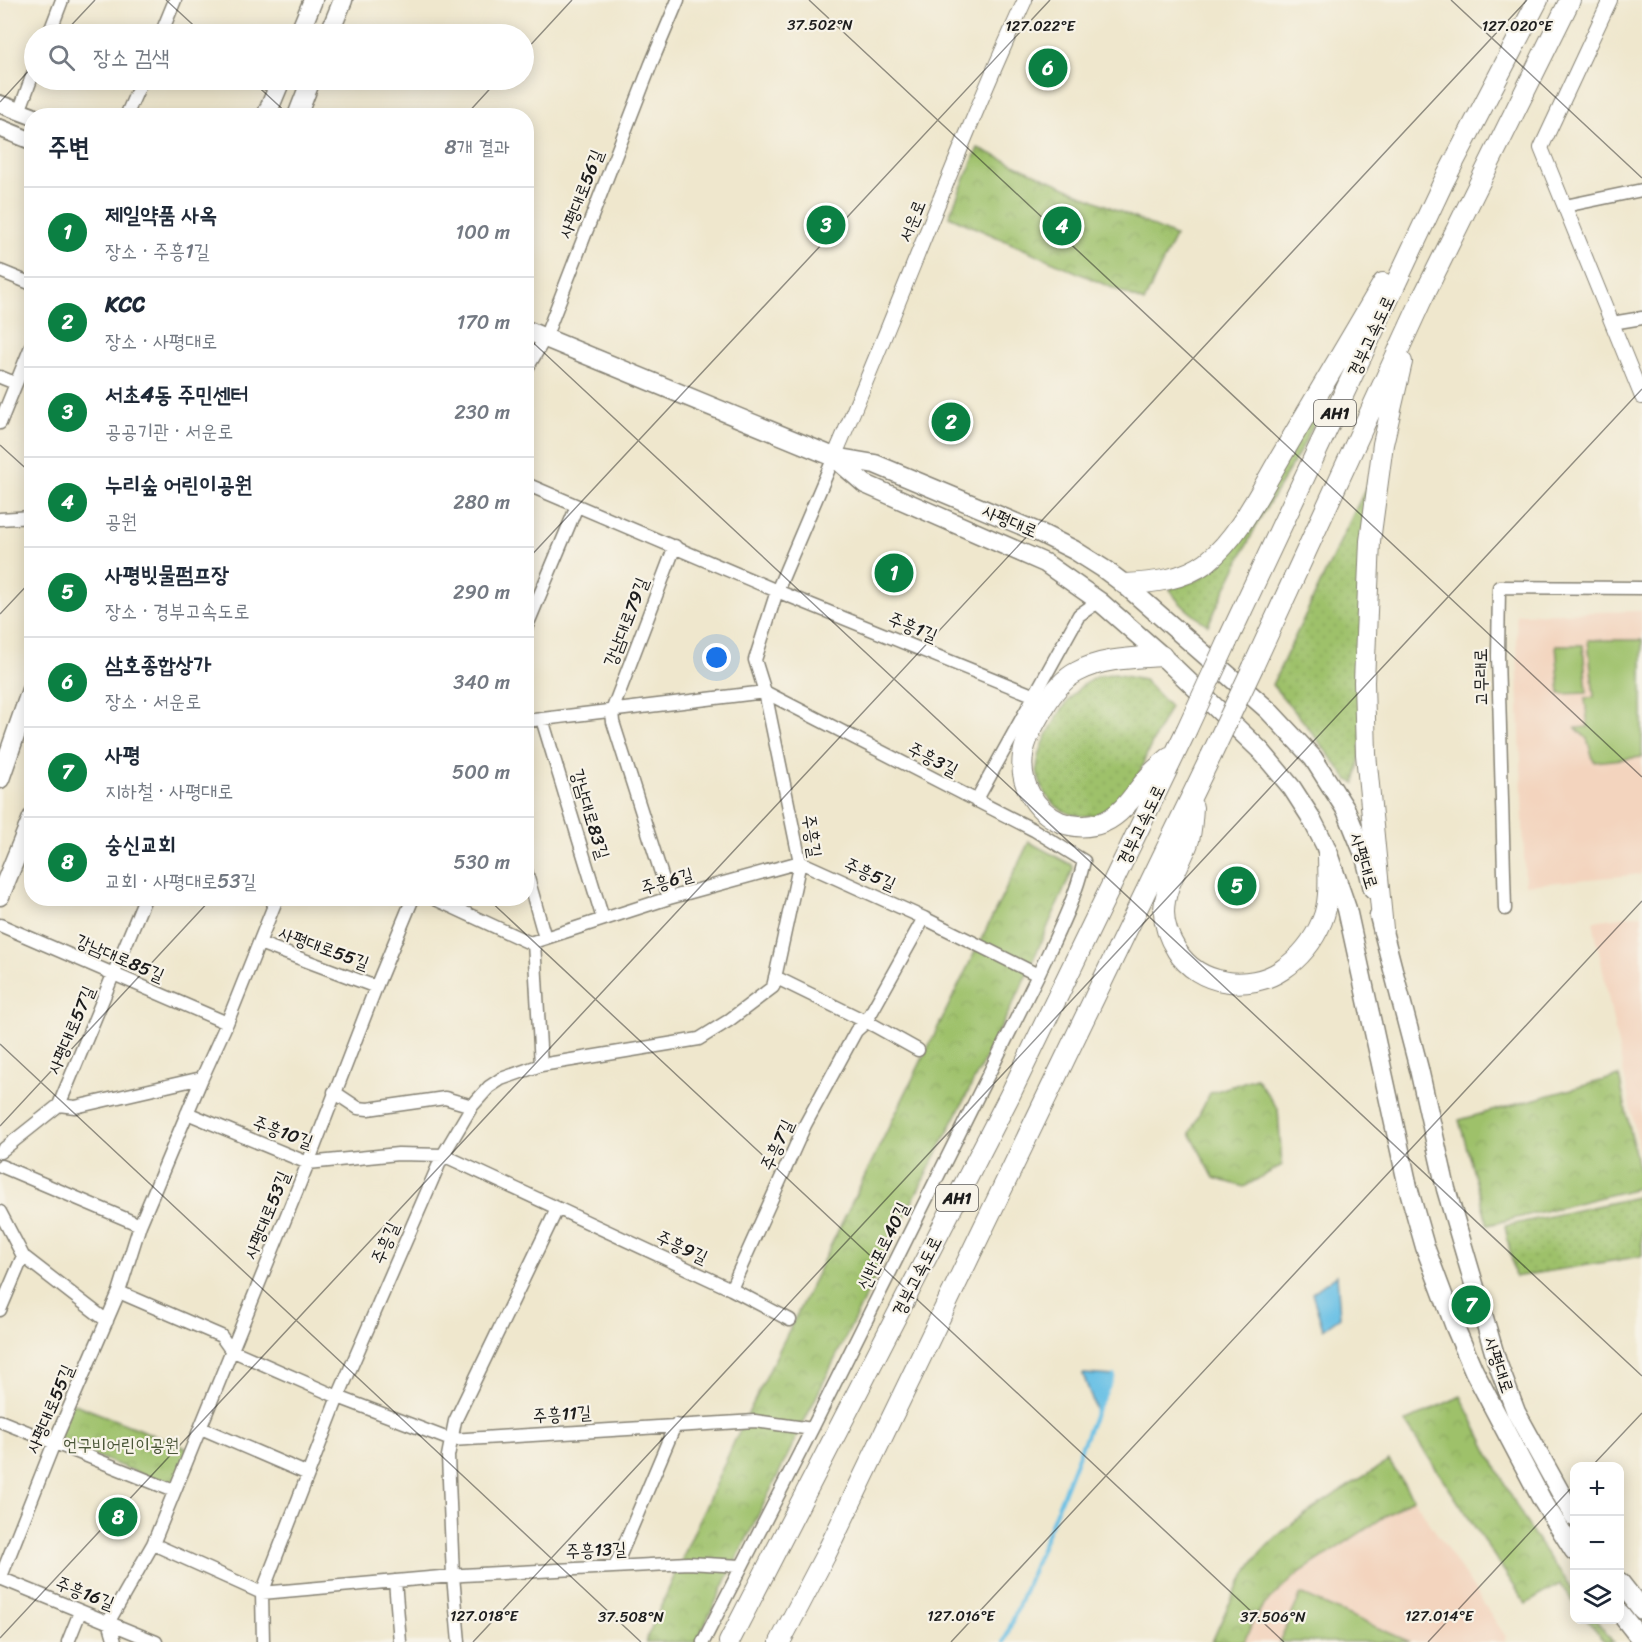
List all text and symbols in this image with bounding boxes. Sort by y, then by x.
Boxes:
text: 37.502°N [787,12,853,38]
text: 127.022°E [1005,13,1077,39]
text: 127.020°E [1482,13,1554,39]
search box [24,24,534,90]
text: 장소 검색 [93,38,170,77]
icon: search [45,41,78,74]
pin: 6 [1028,46,1068,90]
text: 주변 [48,124,90,170]
text: 8개 결과 [444,130,510,165]
street label: 사평대로56길 [549,144,613,243]
text: 제일약품 사옥 [105,195,217,234]
street label: 서운로 [889,195,935,247]
pin: 3 [806,202,846,248]
pin: 4 [1042,204,1082,248]
text: 1 [63,215,72,250]
text: 100 m [456,215,510,250]
text: 장소 · 주흥1길 [105,234,210,269]
text: KCC [105,285,145,324]
street label: 경부고속도로 [1338,290,1404,382]
text: 2 [62,305,73,340]
text: 170 m [457,305,510,340]
text: 장소 · 사평대로 [105,324,217,359]
text: 서초4동 주민센터 [105,375,248,414]
text: 3 [62,395,73,430]
text: 230 m [454,395,510,430]
pin: 2 [932,400,970,444]
road number: AH1 [1314,400,1356,426]
text: 공공기관 · 서운로 [105,414,233,449]
text: 누리숲 어린이공원 [105,465,252,504]
text: 4 [61,485,74,520]
text: 280 m [453,485,510,520]
street label: 사평대로 [977,495,1043,547]
text: 공원 [105,504,137,539]
pin: 1 [874,550,914,596]
text: 사평빗물펌프장 [105,555,229,594]
street label: 강남대로79길 [594,572,658,672]
text: 5 [61,575,74,610]
text: 290 m [453,575,510,610]
text: 장소 · 경부고속도로 [105,594,250,629]
street label: 주흥1길 [883,603,943,652]
your location [702,643,731,672]
text: 삼호종합상가 [105,645,211,684]
street label: 고무래로 [1464,648,1498,706]
text: 6 [62,665,73,700]
text: 340 m [453,665,510,700]
text: 장소 · 서운로 [105,684,201,719]
street label: 주흥3길 [902,733,964,786]
text: 사평 [105,735,140,774]
text: 7 [62,755,73,790]
text: 500 m [452,755,510,790]
street label: 강남대로83길 [561,765,619,864]
text: 지하철 · 사평대로 [105,774,233,809]
street label: 경부고속도로 [1108,779,1174,871]
street label: 주흥길 [793,812,831,860]
text: 숭신교회 [105,825,176,864]
street label: 사평대로 [1340,829,1388,893]
text: 8 [61,845,74,880]
text: 530 m [454,845,510,880]
street label: 주흥5길 [839,848,902,900]
street label: 주흥6길 [637,858,698,904]
text: 교회 · 사평대로53길 [105,864,257,899]
pin: 5 [1218,864,1256,908]
street label: 사평대로55길 [274,917,374,979]
street label: 강남대로85길 [70,925,170,991]
street label: 사평대로57길 [38,980,104,1079]
street label: 주흥10길 [248,1106,318,1158]
street label: 주흥7길 [751,1113,803,1176]
street label: 사평대로53길 [235,1165,300,1264]
road number: AH1 [936,1185,978,1211]
street label: 신반포로40길 [848,1196,918,1296]
street label: 주흥길 [362,1216,408,1269]
street label: 주흥9길 [651,1221,714,1273]
street label: 경부고속도로 [883,1230,951,1322]
pin: 7 [1452,1282,1490,1328]
street label: 사평대로 [1474,1332,1524,1398]
street label: 사평대로55길 [17,1359,83,1459]
street label: 주흥11길 [532,1396,593,1432]
park label: 언구비어린이공원 [63,1429,179,1461]
map controls [1570,1462,1624,1624]
button: + [1570,1462,1624,1516]
pin: 8 [98,1494,138,1540]
button: − [1570,1516,1624,1570]
street label: 주흥13길 [565,1532,628,1568]
street label: 주흥16길 [51,1567,120,1619]
button: layers [1570,1570,1624,1624]
text: 127.018°E [450,1603,520,1629]
text: 127.016°E [927,1603,996,1629]
text: 127.014°E [1405,1603,1475,1629]
text: 37.508°N [598,1604,665,1630]
text: 37.506°N [1240,1604,1306,1630]

